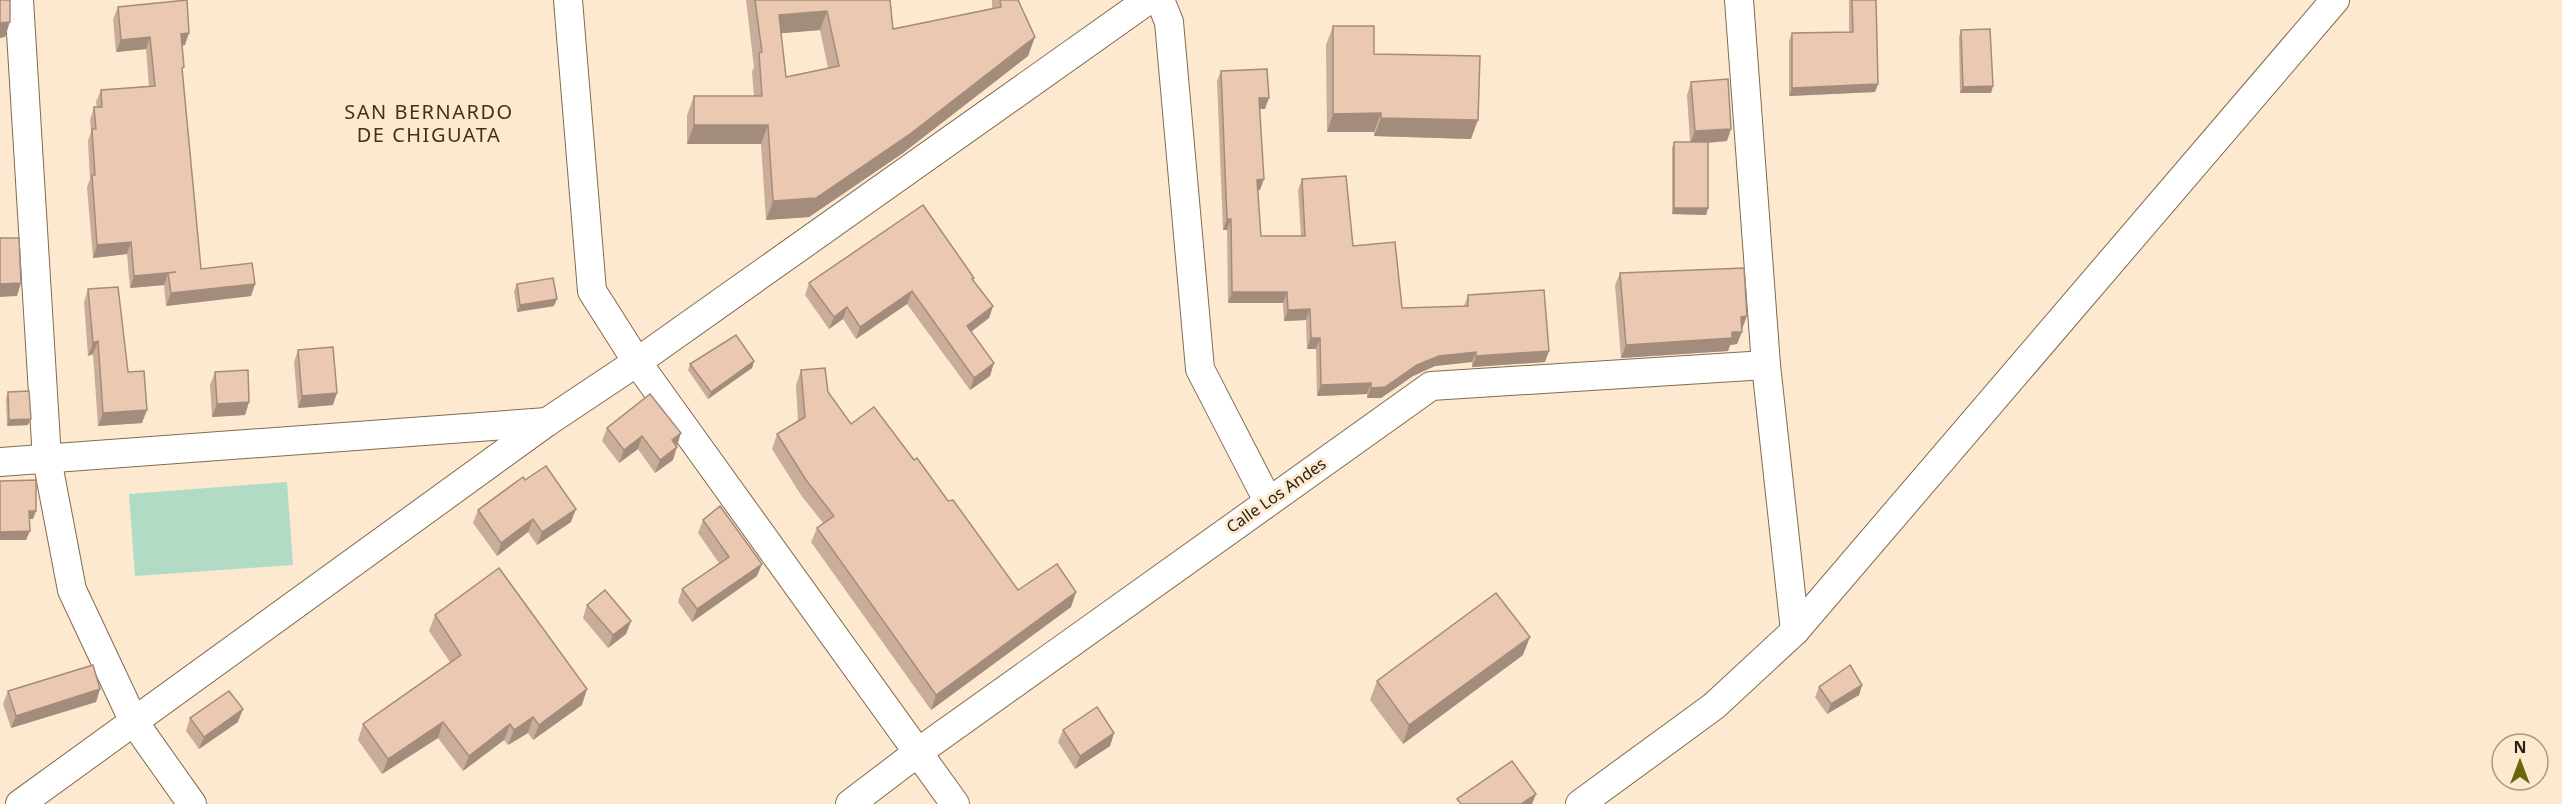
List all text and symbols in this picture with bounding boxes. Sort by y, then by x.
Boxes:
district label: SAN BERNARDO DE CHIGUATA [344,98,514,148]
street label: Calle Los Andes [1222,452,1330,538]
north arrow [2490,732,2550,792]
text: N [2513,736,2527,758]

